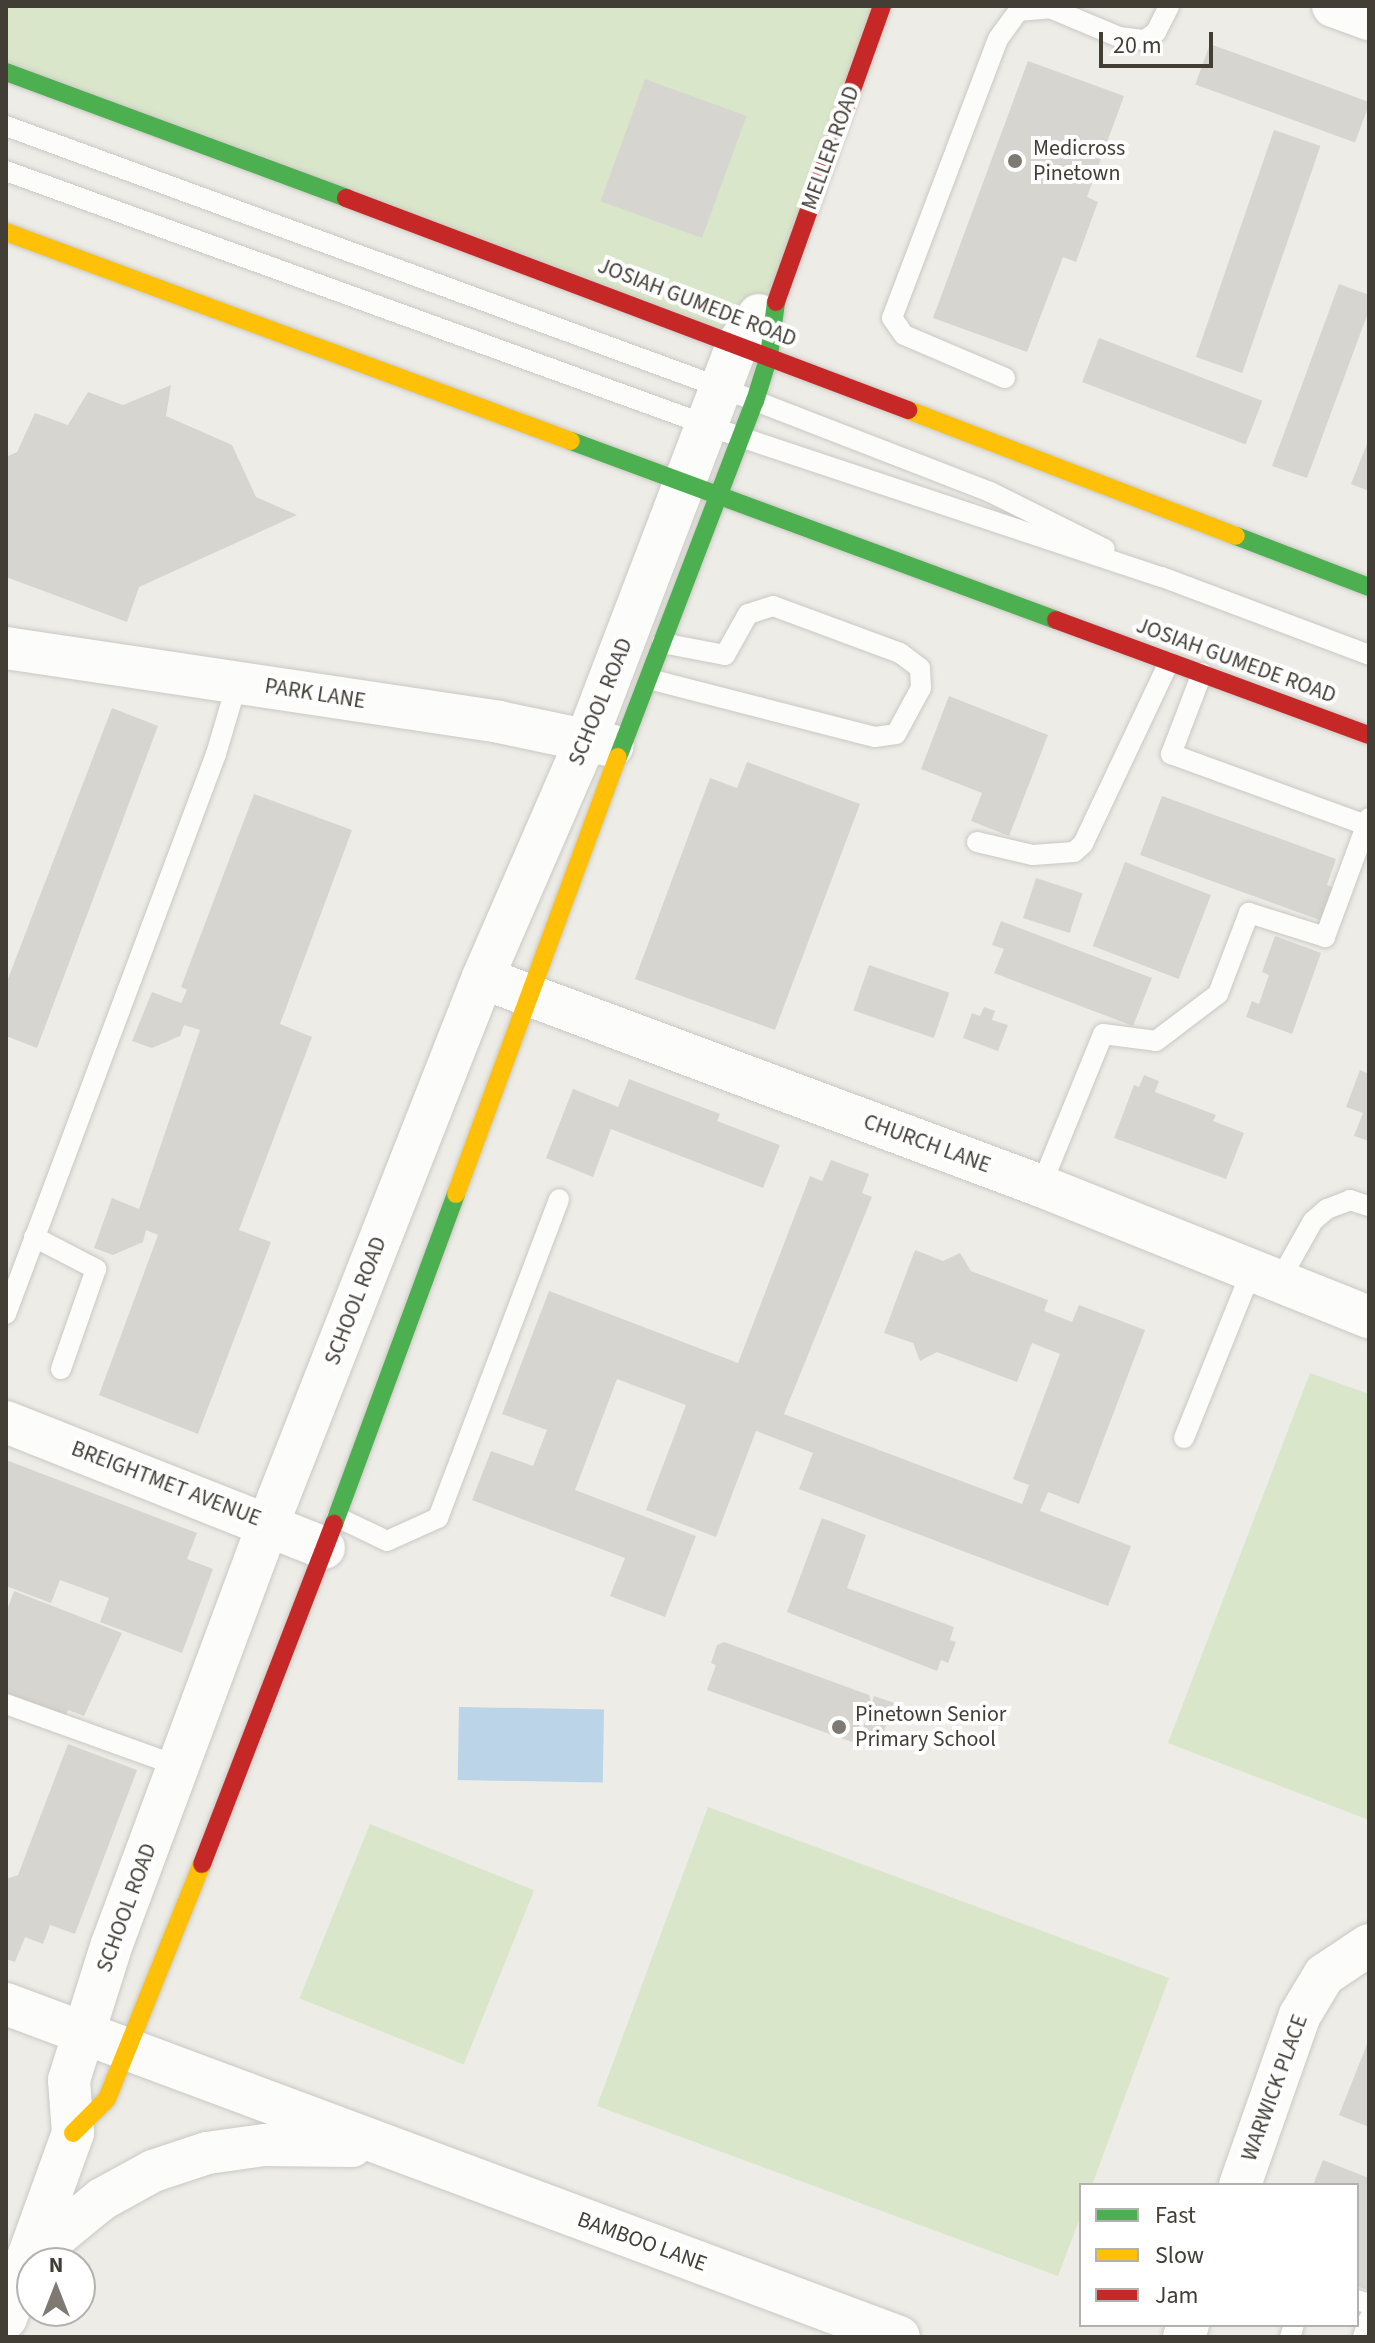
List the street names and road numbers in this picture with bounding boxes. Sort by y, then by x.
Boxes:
street label: MELLER ROAD [796,82,866,214]
street label: JOSIAH GUMEDE ROAD [594,253,800,353]
street label: JOSIAH GUMEDE ROAD [1133,613,1339,709]
street label: SCHOOL ROAD [563,634,639,770]
street label: PARK LANE [263,673,367,715]
street label: CHURCH LANE [860,1109,994,1179]
street label: SCHOOL ROAD [319,1233,393,1369]
street label: BREIGHTMET AVENUE [67,1436,265,1532]
street label: SCHOOL ROAD [91,1840,163,1976]
street label: WARWICK PLACE [1236,2011,1314,2165]
street label: BAMBOO LANE [574,2206,710,2278]

